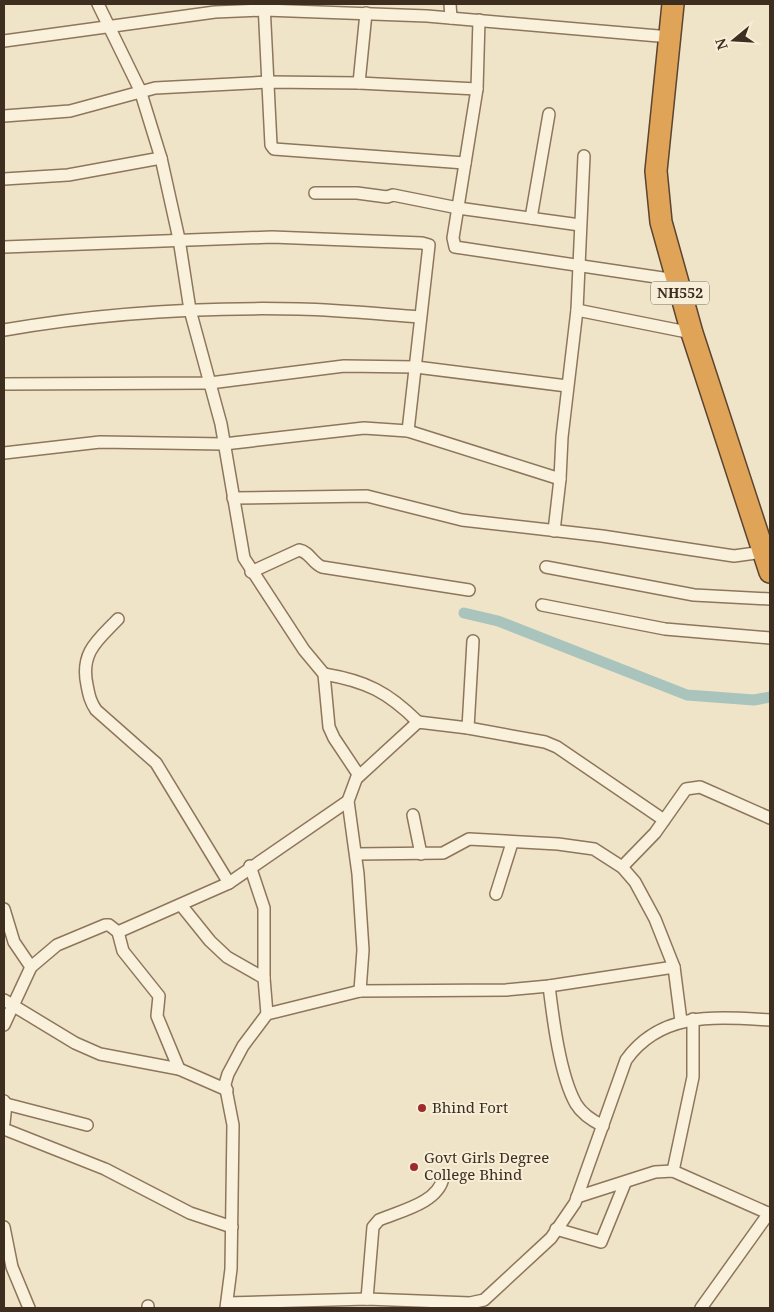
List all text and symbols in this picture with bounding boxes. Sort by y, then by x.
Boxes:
north arrow [709,15,759,65]
text: N [710,36,732,52]
road number: NH552 [651,282,709,304]
place label: Bhind Fort [432,1097,508,1117]
marker: Bhind Fort [416,1102,428,1114]
place label: Govt Girls Degree College Bhind [424,1147,549,1184]
marker: Govt Girls Degree College Bhind [408,1161,420,1173]

